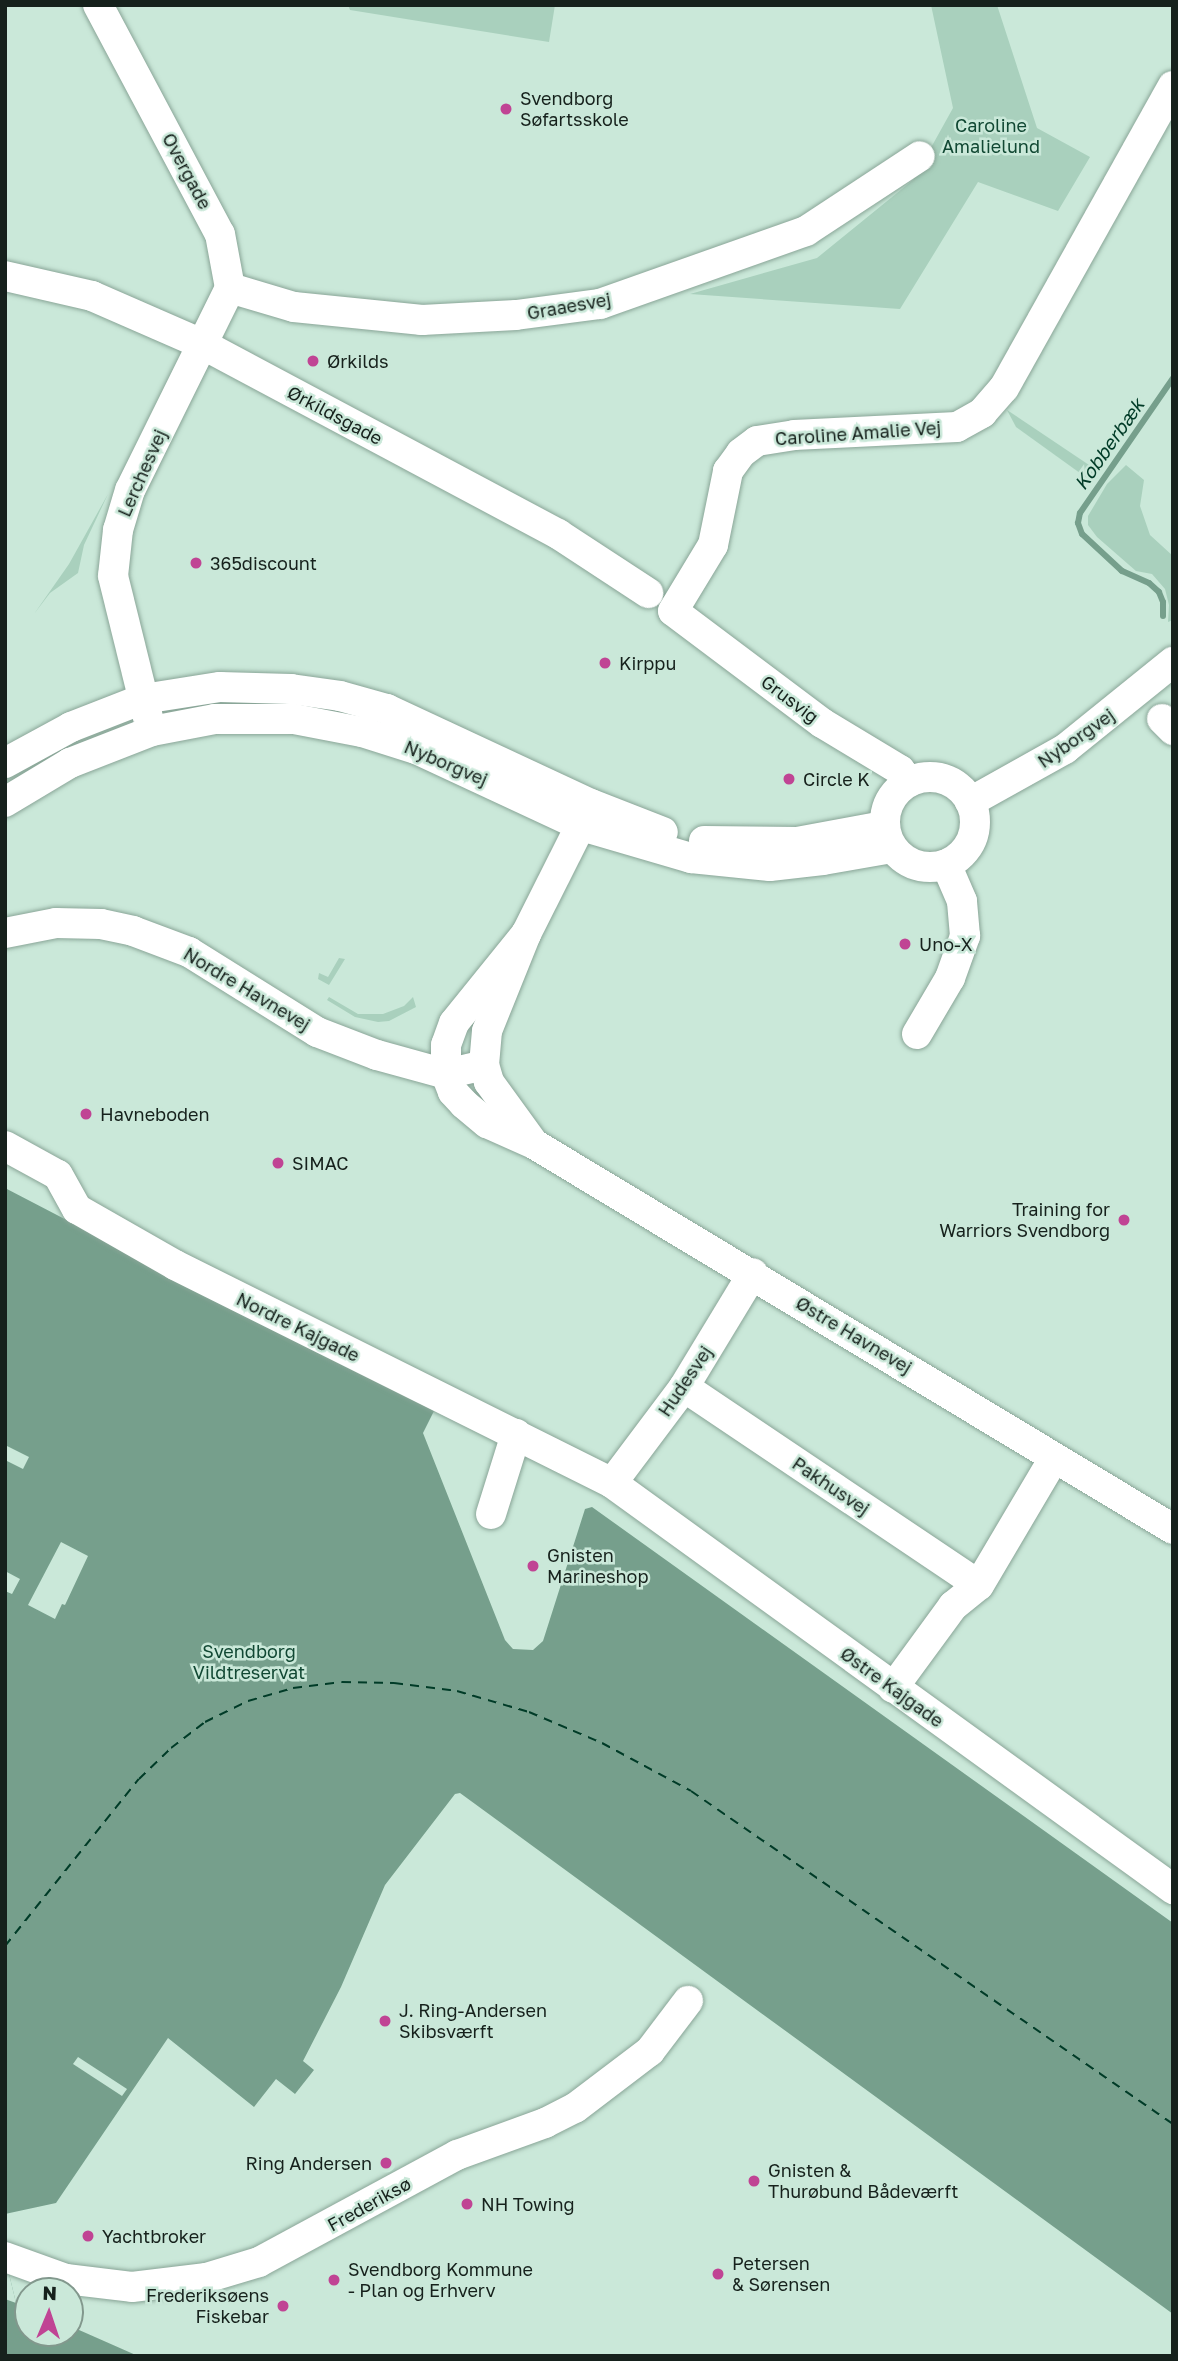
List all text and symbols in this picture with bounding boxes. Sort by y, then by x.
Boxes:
place label: Svendborg Søfartsskole [520,88,629,130]
marker: Svendborg Søfartsskole [498,101,514,117]
park label: Caroline Amalielund [942,115,1040,158]
street label: Overgade [158,129,216,213]
street label: Graaesvej [525,288,613,324]
place label: Ørkilds [327,350,389,372]
marker: Ørkilds [305,353,321,369]
street label: Ørkildsgade [284,381,386,449]
water label: Kobberbæk [1069,394,1149,494]
street label: Caroline Amalie Vej [774,416,942,450]
street label: Lerchesvej [113,426,171,520]
place label: 365discount [210,552,317,574]
marker: 365discount [188,555,204,571]
place label: Kirppu [619,652,676,674]
marker: Kirppu [597,655,613,671]
street label: Grusvig [757,670,823,728]
street label: Nyborgvej [1034,704,1118,772]
street label: Nyborgvej [401,736,491,790]
place label: Circle K [803,768,870,790]
marker: Circle K [781,771,797,787]
place label: Uno-X [919,933,973,955]
marker: Uno-X [897,936,913,952]
street label: Nordre Havnevej [180,943,314,1035]
place label: Havneboden [100,1103,210,1125]
marker: Havneboden [78,1106,94,1122]
place label: SIMAC [292,1152,349,1174]
marker: SIMAC [270,1155,286,1171]
place label: Training for Warriors Svendborg [939,1199,1110,1242]
marker: Training for Warriors Svendborg [1116,1212,1132,1228]
street label: Nordre Kajgade [233,1288,363,1366]
street label: Østre Havnevej [792,1292,916,1378]
street label: Hudesvej [654,1342,716,1420]
street label: Pakhusvej [788,1452,874,1520]
place label: Gnisten Marineshop [547,1545,648,1588]
marker: Gnisten Marineshop [525,1558,541,1574]
park label: Svendborg Vildtreservat [193,1641,305,1684]
street label: Østre Kajgade [836,1642,948,1732]
place label: J. Ring-Andersen Skibsværft [399,2000,547,2042]
marker: J. Ring-Andersen Skibsværft [377,2013,393,2029]
place label: Ring Andersen [246,2152,372,2174]
marker: Ring Andersen [378,2155,394,2171]
place label: Gnisten & Thurøbund Bådeværft [768,2160,958,2202]
street label: Frederiksø [324,2172,414,2236]
marker: Gnisten & Thurøbund Bådeværft [746,2173,762,2189]
place label: NH Towing [481,2193,575,2215]
marker: NH Towing [459,2196,475,2212]
place label: Yachtbroker [102,2225,206,2247]
marker: Yachtbroker [80,2228,96,2244]
place label: Petersen & Sørensen [732,2253,830,2296]
place label: Svendborg Kommune - Plan og Erhverv [348,2259,533,2302]
marker: Petersen & Sørensen [710,2266,726,2282]
marker: Svendborg Kommune - Plan og Erhverv [326,2272,342,2288]
north arrow [14,2277,84,2347]
text: N [42,2281,57,2304]
place label: Frederiksøens Fiskebar [146,2285,269,2328]
marker: Frederiksøens Fiskebar [275,2298,291,2314]

